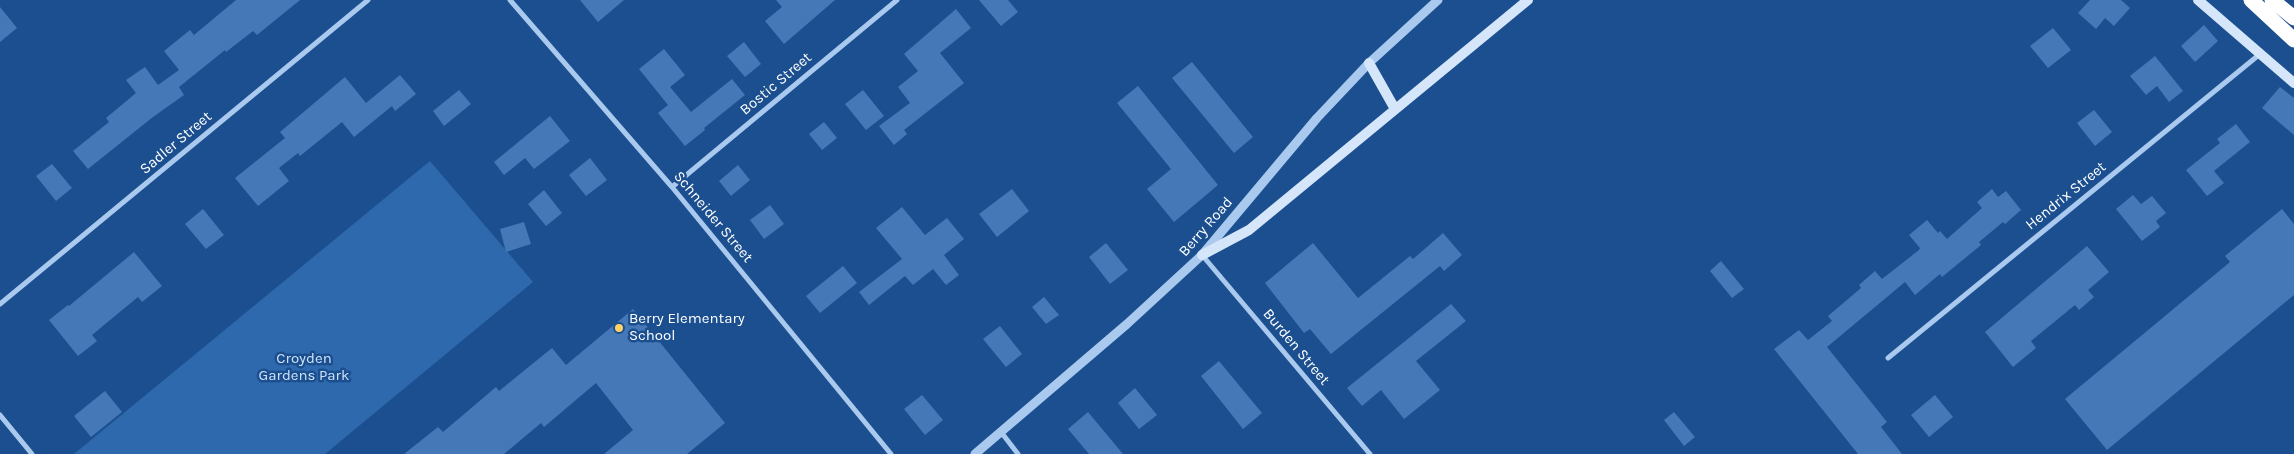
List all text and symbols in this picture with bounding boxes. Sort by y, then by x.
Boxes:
street label: Bostic Street [737,49,815,119]
street label: Sadler Street [136,108,216,178]
street label: Hendrix Street [2022,158,2110,234]
street label: Schneider Street [670,168,756,266]
street label: Berry Road [1175,194,1237,260]
street label: Burden Street [1259,305,1333,389]
place label: Berry Elementary School [629,310,745,345]
marker: Berry Elementary School [613,322,625,334]
park label: Croyden Gardens Park [259,350,349,385]

